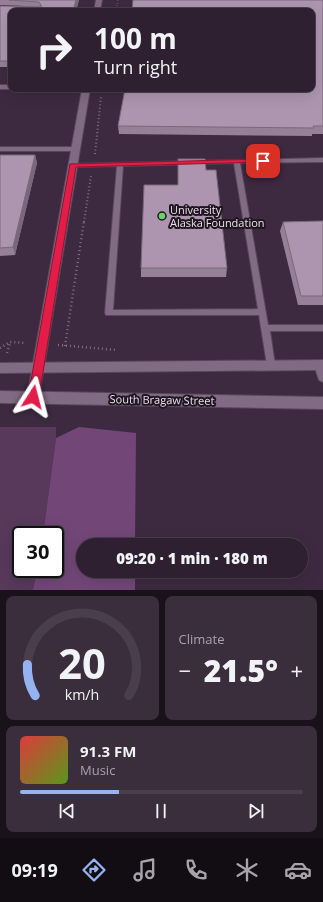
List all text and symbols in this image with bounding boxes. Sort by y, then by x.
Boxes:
text: 100 m [94,19,177,57]
icon: right [28,24,80,76]
text: Turn right [94,55,177,79]
pin [246,144,280,178]
icon: arrive [252,150,274,172]
place label: University Alaska Foundation [170,202,265,230]
marker: University Alaska Foundation [157,211,167,221]
position arrow [12,376,54,418]
street label: South Bragaw Street [109,391,215,408]
speed limit sign: 30 [12,526,64,578]
text: 09:20 · 1 min · 180 m [116,548,268,568]
text: Climate [179,630,224,648]
text: 20 [58,635,106,691]
text: 21.5° [204,650,278,691]
text: − [179,655,191,685]
text: + [290,655,303,685]
text: km/h [65,685,100,704]
text: 91.3 FM [80,741,136,761]
text: Music [80,761,115,779]
icon: previous [56,800,78,822]
icon: pause [150,800,172,822]
icon: next [245,800,267,822]
icon: directions [80,856,108,884]
icon: music [131,856,159,884]
icon: phone [182,856,210,884]
icon: climate [233,856,261,884]
icon: car [284,856,312,884]
text: 09:19 [11,858,58,882]

